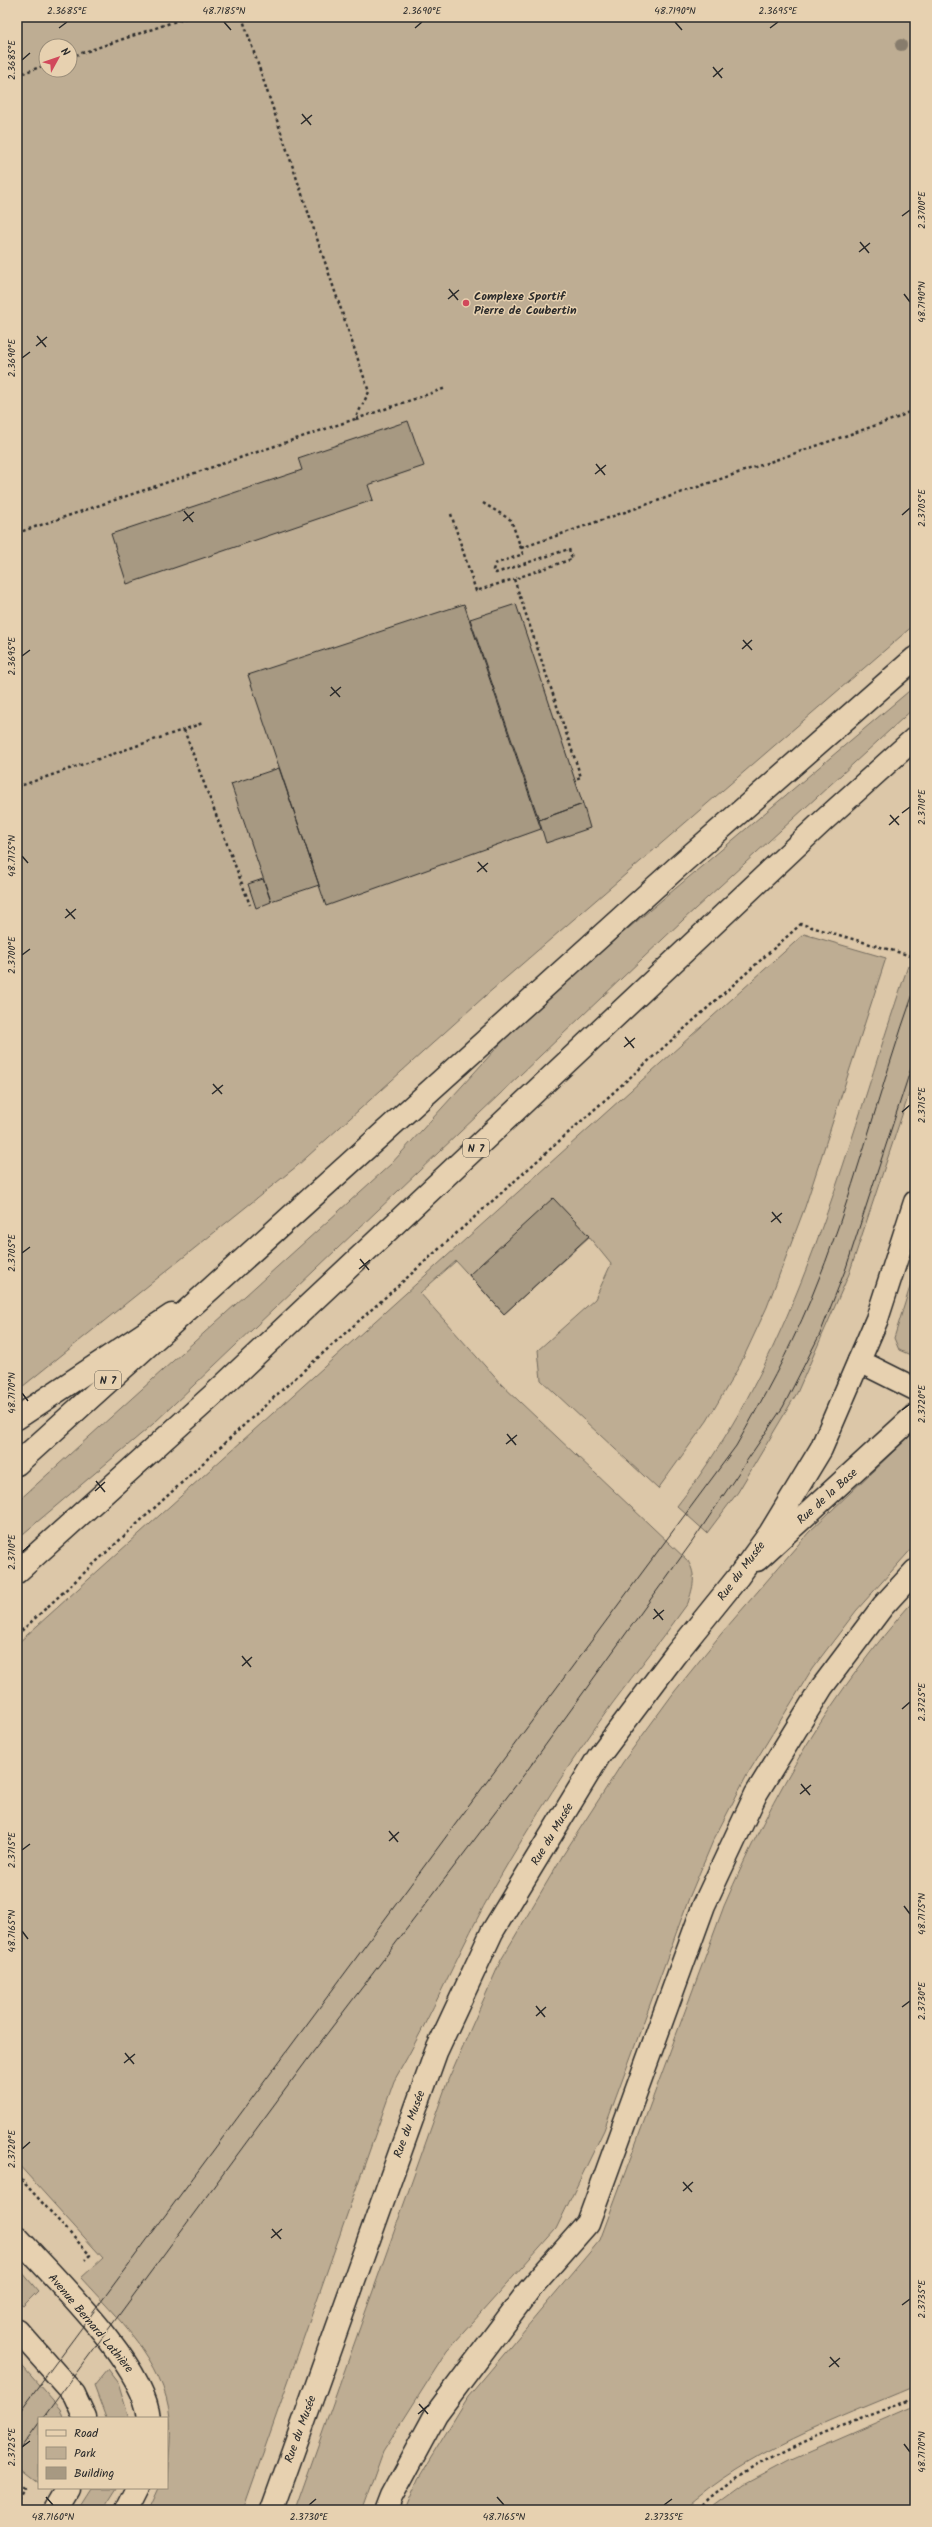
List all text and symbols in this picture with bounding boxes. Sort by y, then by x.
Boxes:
text: 2.3685°E [47,3,88,19]
text: 48.7185°N [202,3,246,19]
text: 2.3690°E [403,3,442,19]
text: 48.7190°N [654,3,696,19]
text: 2.3695°E [759,3,799,19]
north arrow [38,38,78,78]
text: 2.3685°E [4,39,20,80]
text: N [56,44,74,61]
text: 2.3700°E [914,190,930,229]
text: 48.7190°N [914,281,930,323]
place label: Complexe Sportif Pierre de Coubertin [474,287,577,320]
marker: Complexe Sportif Pierre de Coubertin [461,298,471,308]
text: 2.3690°E [4,338,20,377]
text: 2.3705°E [914,488,930,527]
text: 2.3695°E [4,635,20,675]
text: 2.3710°E [914,788,930,825]
text: 48.7175°N [4,835,20,877]
text: 2.3700°E [4,935,20,974]
text: 2.3715°E [914,1086,930,1123]
road number: N 7 [463,1139,489,1157]
text: 2.3705°E [4,1233,20,1272]
road number: N 7 [95,1371,121,1389]
text: 48.7170°N [4,1372,20,1414]
text: 2.3720°E [914,1384,930,1423]
street label: Rue de la Base [793,1463,863,1529]
text: 2.3710°E [4,1533,20,1570]
street label: Rue du Musée [713,1537,771,1605]
text: 2.3725°E [914,1681,930,1721]
street label: Rue du Musée [526,1799,579,1869]
text: 2.3715°E [4,1831,20,1868]
text: 48.7175°N [914,1893,930,1935]
text: 48.7165°N [4,1909,20,1952]
text: 2.3730°E [914,1981,930,2020]
street label: Rue du Musée [388,2087,431,2161]
text: 2.3720°E [4,2129,20,2168]
street label: Avenue Bernard Lathière [43,2269,138,2378]
text: 2.3735°E [914,2278,930,2318]
street label: Rue du Musée [279,2392,322,2466]
legend [38,2417,168,2489]
text: Road [74,2424,99,2443]
text: 2.3725°E [4,2426,20,2466]
text: 48.7170°N [914,2431,930,2473]
text: Park [74,2444,96,2463]
text: Building [74,2464,114,2483]
text: 48.7160°N [32,2509,74,2525]
text: 2.3730°E [290,2509,329,2525]
text: 48.7165°N [483,2509,526,2525]
text: 2.3735°E [645,2509,685,2525]

